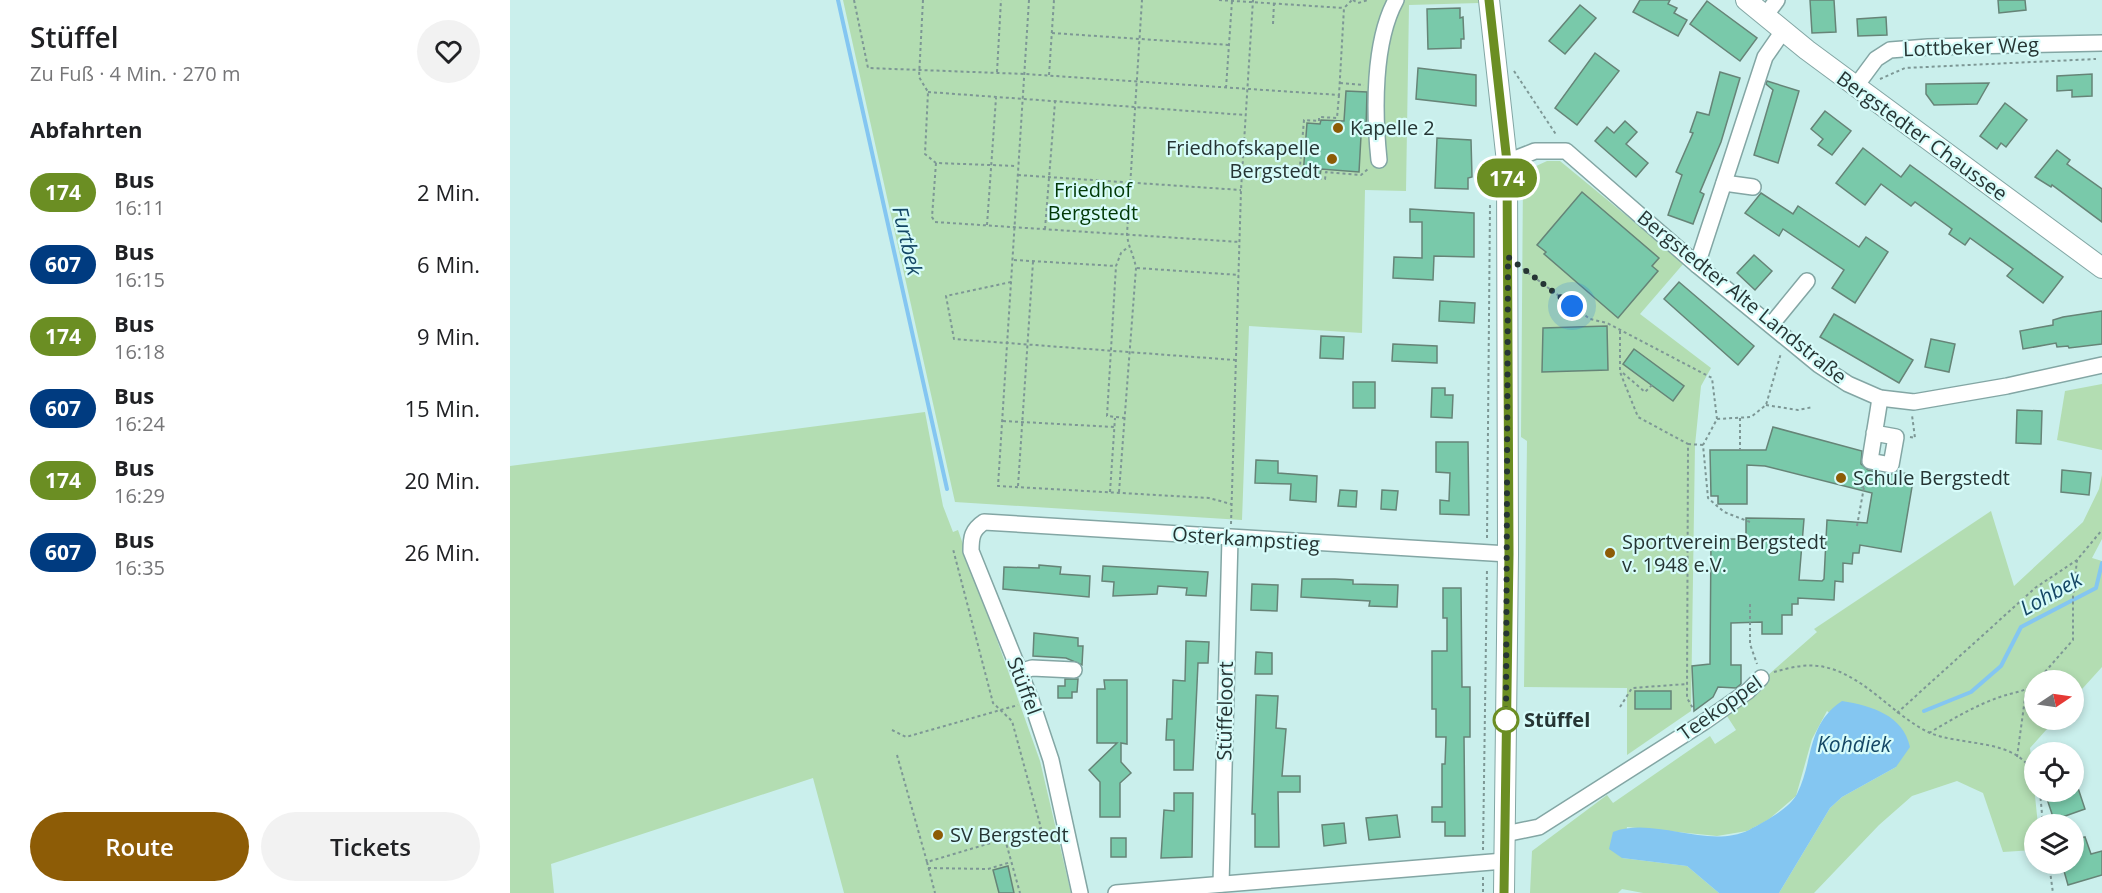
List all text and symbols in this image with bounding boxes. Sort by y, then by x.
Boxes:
text: Stüffel [30,18,118,56]
button: heart [417,20,480,83]
street label: Lottbeker Weg [1903,31,2039,62]
text: Zu Fuß · 4 Min. · 270 m [30,60,240,87]
street label: Bergstedter Chaussee [1832,64,2013,207]
text: Abfahrten [30,114,142,144]
place label: Kapelle 2 [1350,114,1435,141]
marker: Kapelle 2 [1331,121,1345,135]
place label: Friedhofskapelle Bergstedt [1166,134,1320,184]
marker: Friedhofskapelle Bergstedt [1325,152,1339,166]
line badge: 174 [1472,158,1542,198]
text: Bus [114,164,154,194]
text: 174 [1489,164,1525,192]
park label: Friedhof Bergstedt [1048,176,1138,226]
text: 2 Min. [417,177,480,207]
text: 174 [45,178,81,206]
text: 16:11 [114,194,165,221]
water label: Furtbek [886,203,930,279]
street label: Bergstedter Alte Landstraße [1632,204,1853,390]
text: Bus [114,236,154,266]
text: 6 Min. [417,249,480,279]
text: 607 [45,250,81,278]
text: 16:15 [114,266,165,293]
your location [1557,291,1587,321]
text: Bus [114,308,154,338]
text: 9 Min. [417,321,480,351]
text: 174 [45,322,81,350]
text: 16:18 [114,338,165,365]
text: Bus [114,380,154,410]
text: 15 Min. [405,393,480,423]
text: 607 [45,394,81,422]
text: 16:24 [114,410,165,437]
text: Bus [114,452,154,482]
place label: Schule Bergstedt [1853,464,2010,491]
text: 20 Min. [405,465,480,495]
text: 174 [45,466,81,494]
marker: Schule Bergstedt [1834,471,1848,485]
text: 16:29 [114,482,165,509]
street label: Osterkampstieg [1171,520,1321,557]
text: Bus [114,524,154,554]
place label: Sportverein Bergstedt v. 1948 e.V. [1622,528,1826,578]
text: 26 Min. [405,537,480,567]
text: 607 [45,538,81,566]
marker: Sportverein Bergstedt v. 1948 e.V. [1603,546,1617,560]
text: 16:35 [114,554,165,581]
water label: Lohbek [2014,564,2087,622]
street label: Stüffel [1001,653,1048,719]
street label: Stüffeloort [1210,661,1239,761]
street label: Teekoppel [1672,669,1767,746]
north arrow [2024,670,2084,730]
map controls [2024,670,2084,874]
place label: Stüffel [1524,706,1590,733]
marker: Stüffel [1493,707,1519,733]
water label: Kohdiek [1817,730,1892,758]
button: locate [2024,742,2084,802]
button: Route [30,812,249,881]
button: Tickets [261,812,480,881]
button: layers [2024,814,2084,874]
place label: SV Bergstedt [950,821,1069,848]
marker: SV Bergstedt [931,828,945,842]

